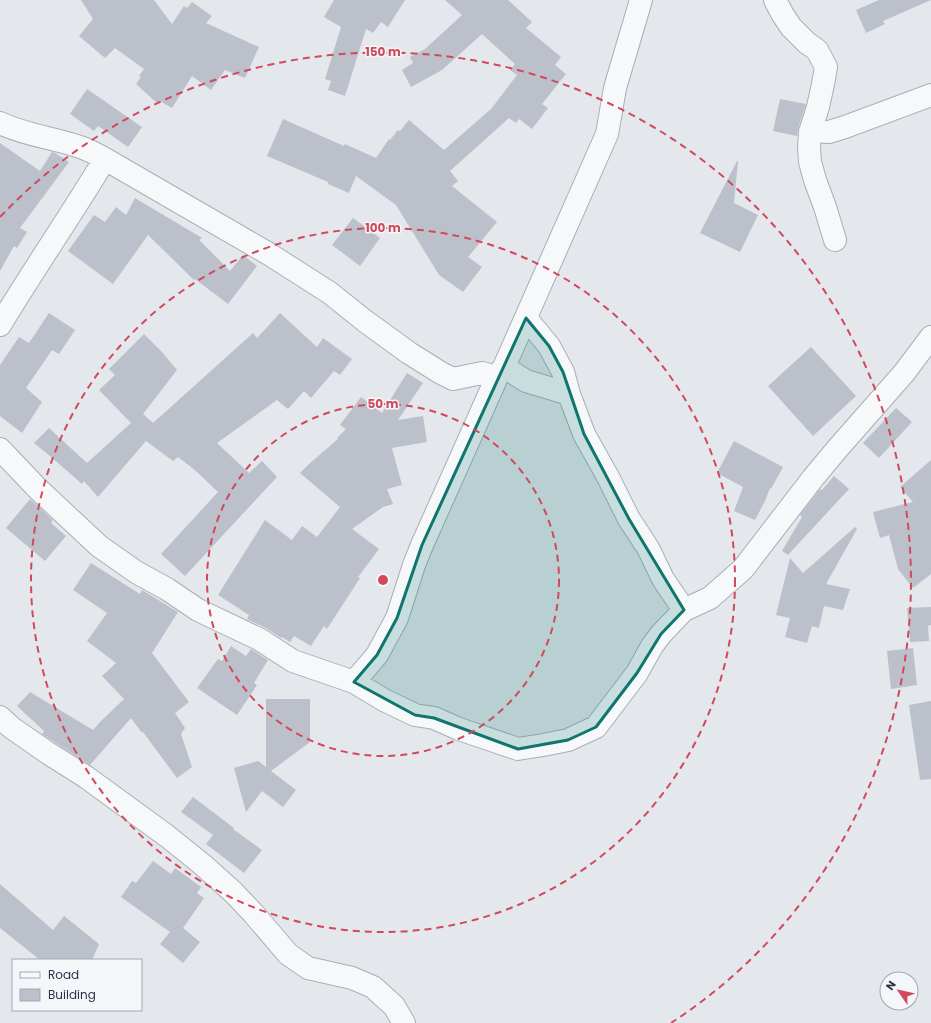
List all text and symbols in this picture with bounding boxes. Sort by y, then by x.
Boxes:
text: 150 m [365,43,401,60]
text: 100 m [365,219,401,236]
text: 50 m [368,395,399,412]
centre of rings [376,573,390,587]
legend [12,959,142,1011]
text: Road [48,966,79,983]
north arrow [879,971,919,1011]
text: N [882,978,900,993]
text: Building [48,986,96,1003]

